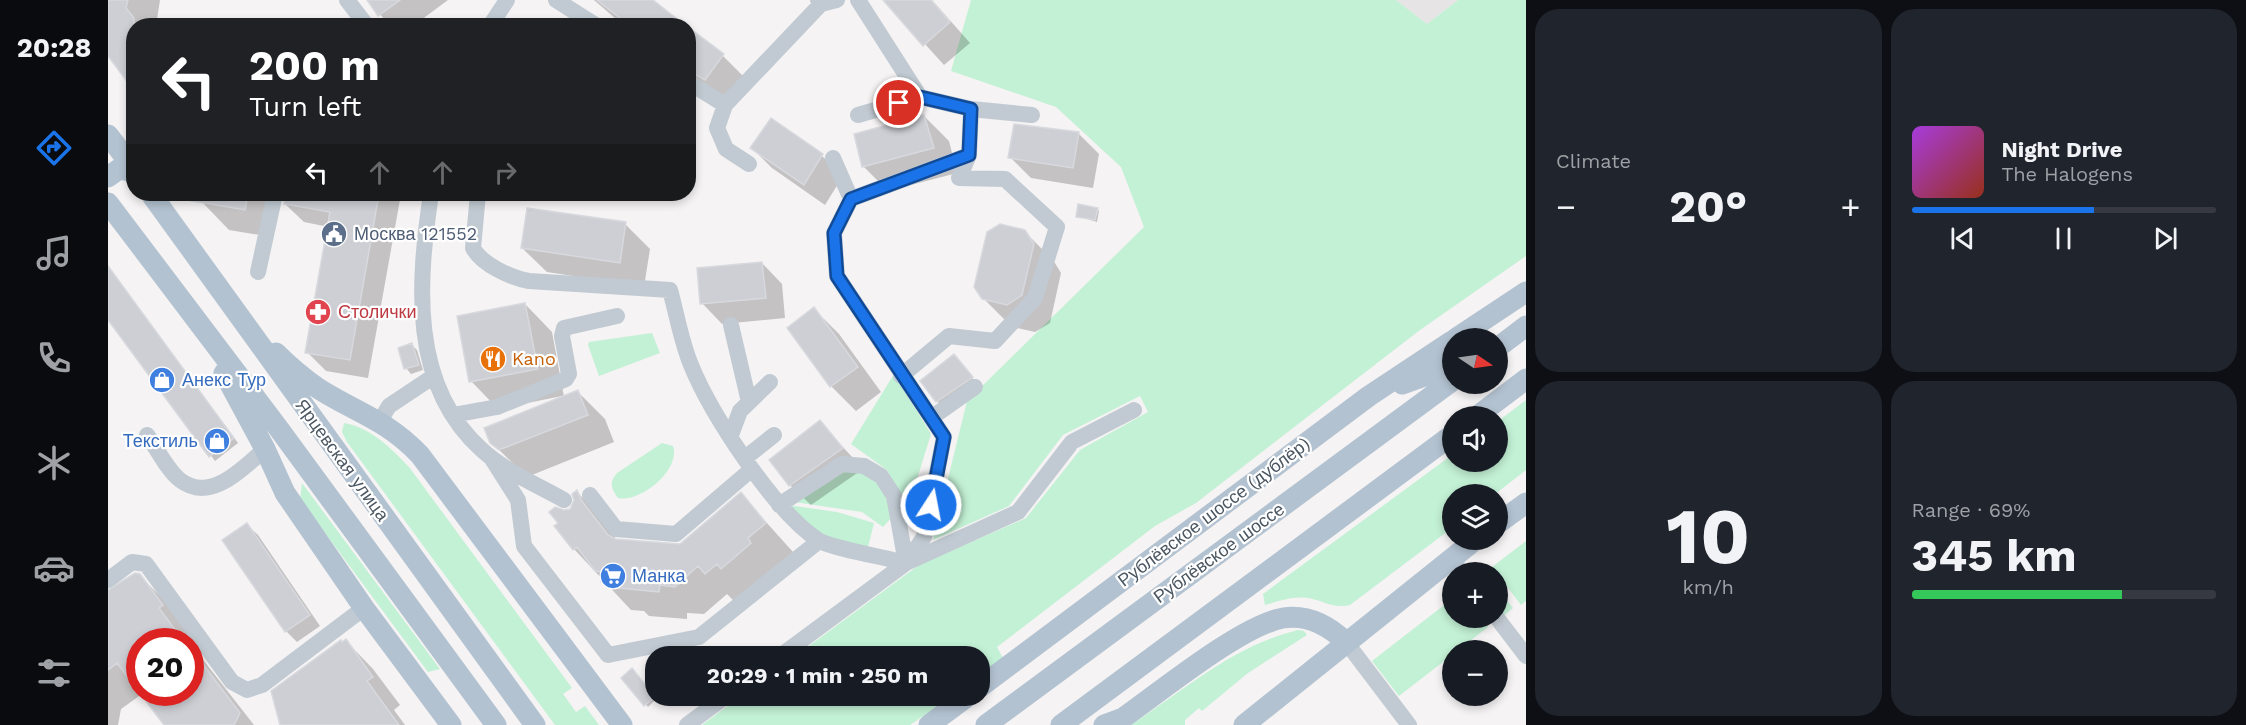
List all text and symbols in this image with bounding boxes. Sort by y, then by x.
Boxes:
text: 20:28 [17,32,91,64]
text: 200 m [249,41,380,90]
icon: left [150,42,228,120]
pin [873,77,924,128]
icon: arrive [882,86,915,119]
text: Turn left [249,91,361,123]
icon: directions [33,127,75,169]
text: Night Drive [2002,137,2123,162]
text: Climate [1556,149,1631,173]
icon: left [300,156,333,189]
icon: ahead [363,156,396,189]
icon: ahead [426,156,459,189]
icon: right [489,156,522,189]
text: The Halogens [2002,162,2133,186]
text: 20° [1669,180,1747,233]
text: − [1556,187,1576,226]
text: + [1841,187,1860,226]
public building icon: Москва 121552 [319,219,349,249]
icon: previous [1946,222,1979,255]
icon: pause [2047,222,2080,255]
icon: next [2149,222,2182,255]
place label: Москва 121552 [354,223,477,244]
icon: music [33,232,75,274]
pharmacy icon: Столички [303,297,333,327]
place label: Столички [338,301,417,322]
north arrow [1442,328,1508,394]
map controls [1442,328,1508,706]
icon: phone [33,337,75,379]
restaurant icon: Kano [478,344,508,374]
place label: Kano [512,348,556,369]
shop icon: Анекс Тур [147,365,177,395]
place label: Анекс Тур [182,369,266,390]
street label: Ярцевская улица [291,395,394,525]
button: sound [1442,406,1508,472]
shop icon: Текстиль [202,426,232,456]
place label: Текстиль [123,430,198,451]
street label: Рублёвское шоссе (дублёр) [1114,433,1314,591]
icon: climate [33,442,75,484]
position arrow [899,473,963,537]
button: layers [1442,484,1508,550]
text: 10 [1666,490,1750,582]
street label: Рублёвское шоссе [1149,498,1289,608]
text: Range · 69% [1912,498,2030,522]
text: 345 km [1912,529,2077,582]
icon: car [33,547,75,589]
supermarket icon: Манка [598,561,628,591]
button: + [1442,562,1508,628]
place label: Манка [632,565,686,586]
text: km/h [1682,575,1734,599]
speed limit sign: 20 [126,628,204,706]
button: − [1442,640,1508,706]
icon: filters [33,652,75,694]
text: 20:29 · 1 min · 250 m [707,663,928,688]

